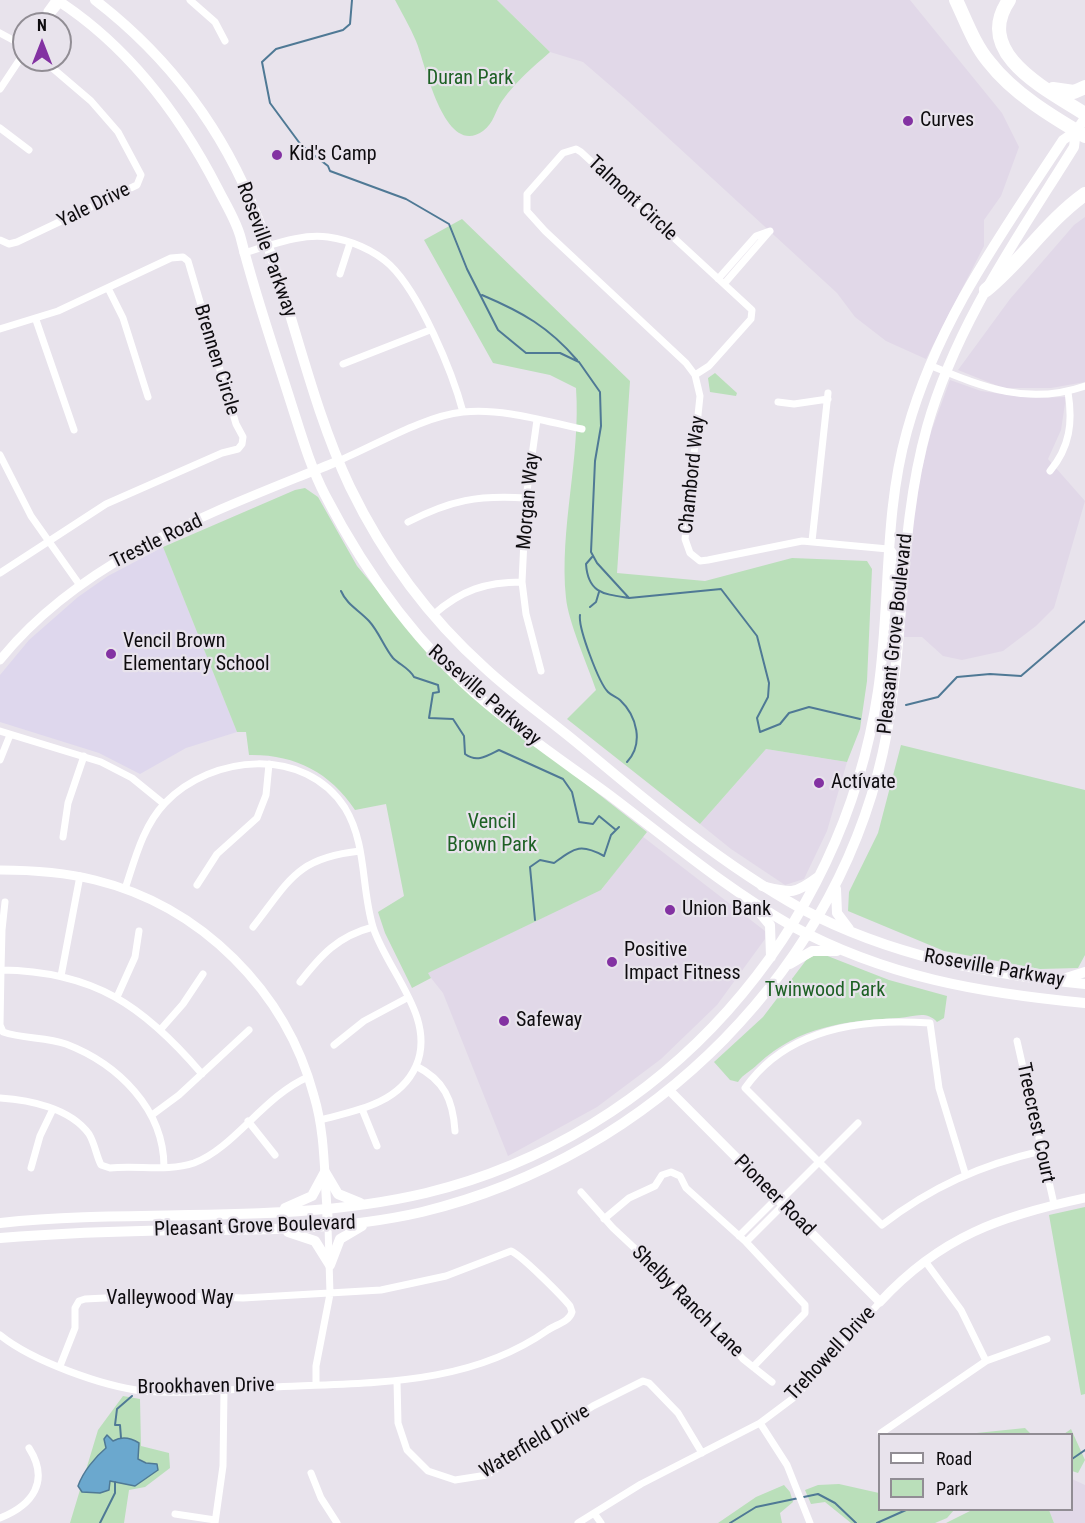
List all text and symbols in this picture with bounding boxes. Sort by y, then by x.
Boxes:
north arrow [12,12,72,72]
text: N [37,16,47,35]
park label: Duran Park [427,67,513,91]
place label: Curves [920,109,974,133]
marker: Curves [901,114,915,128]
place label: Kid's Camp [289,143,377,167]
marker: Kid's Camp [270,148,284,162]
street label: Talmont Circle [582,151,682,247]
street label: Yale Drive [54,178,134,234]
street label: Roseville Parkway [230,179,302,321]
street label: Brennen Circle [188,302,244,418]
street label: Chambord Way [675,415,711,535]
street label: Morgan Way [513,451,545,551]
street label: Trestle Road [107,510,207,574]
street label: Pleasant Grove Boulevard [874,532,918,736]
place label: Vencil Brown Elementary School [123,630,270,677]
street label: Roseville Parkway [423,640,545,752]
marker: Vencil Brown Elementary School [104,647,118,661]
place label: Actívate [831,771,896,795]
marker: Actívate [812,776,826,790]
park label: Vencil Brown Park [447,811,537,858]
place label: Union Bank [682,898,771,922]
marker: Union Bank [663,903,677,917]
place label: Positive Impact Fitness [624,939,741,986]
street label: Roseville Parkway [922,945,1066,993]
marker: Positive Impact Fitness [605,955,619,969]
park label: Twinwood Park [765,979,885,1003]
place label: Safeway [516,1009,582,1033]
marker: Safeway [497,1014,511,1028]
street label: Treecrest Court [1011,1061,1059,1185]
street label: Pioneer Road [728,1150,820,1242]
street label: Pleasant Grove Boulevard [154,1211,356,1243]
street label: Shelby Ranch Lane [626,1241,748,1363]
street label: Valleywood Way [106,1287,234,1311]
street label: Trehowell Drive [781,1302,881,1406]
street label: Brookhaven Drive [137,1374,275,1400]
street label: Waterfield Drive [476,1400,594,1484]
legend [878,1433,1073,1511]
text: Road [936,1448,972,1469]
text: Park [936,1478,968,1499]

